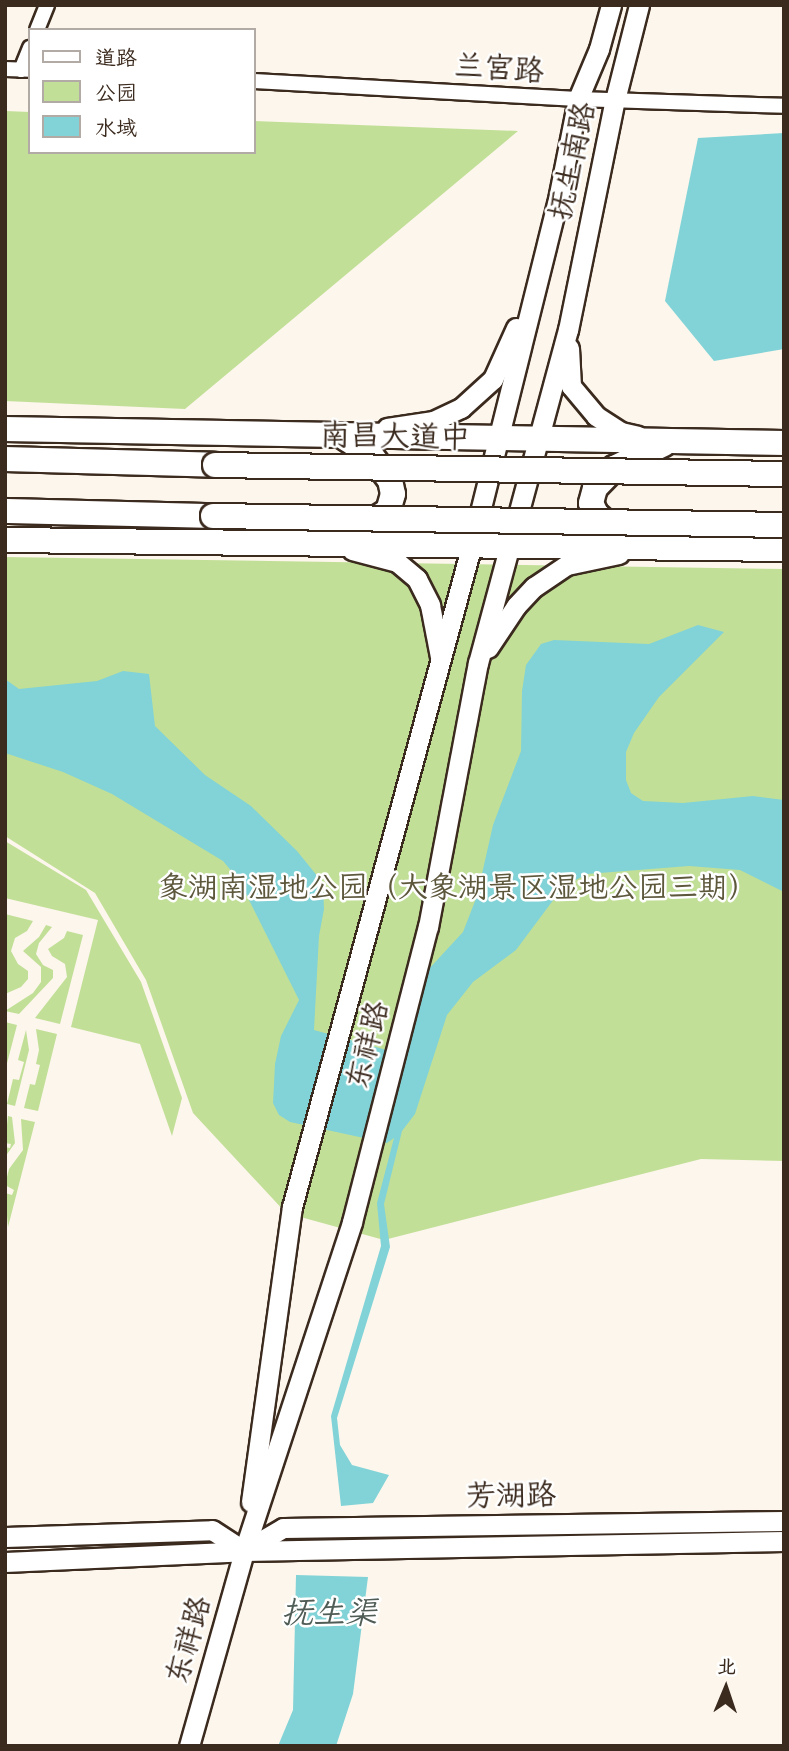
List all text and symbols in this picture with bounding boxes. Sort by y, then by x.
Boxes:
legend [28,28,256,154]
text: 道路 [95,45,137,70]
street label: 兰宫路 [453,47,545,89]
text: 公园 [95,80,137,105]
street label: 抚生南路 [542,99,602,223]
text: 水域 [95,115,137,140]
street label: 南昌大道中 [320,417,470,455]
park label: 象湖南湿地公园（大象湖景区湿地公园三期） [158,869,758,905]
street label: 东祥路 [339,997,395,1093]
street label: 芳湖路 [466,1476,556,1514]
street label: 东祥路 [158,1592,218,1688]
water label: 抚生渠 [281,1593,377,1631]
north arrow [691,1653,761,1723]
text: 北 [717,1655,737,1678]

